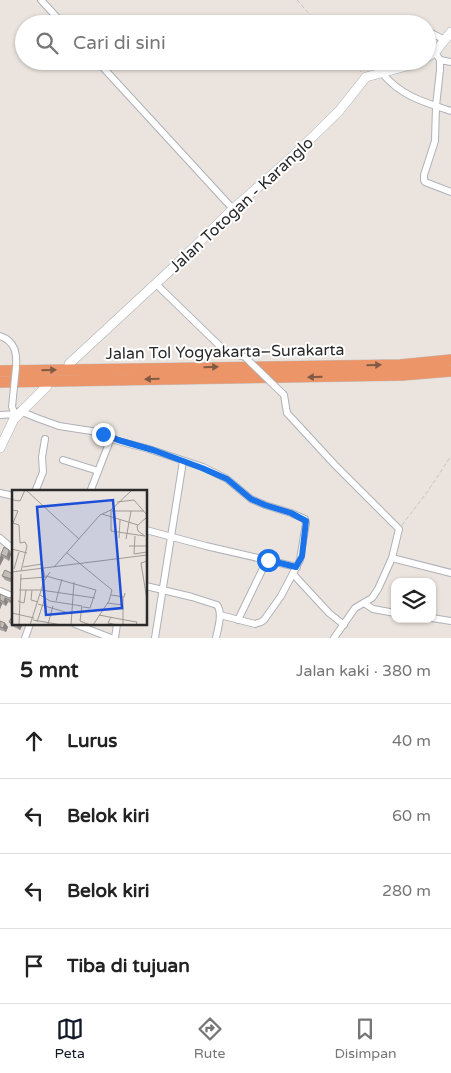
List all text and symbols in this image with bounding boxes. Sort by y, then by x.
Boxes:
search box [15,15,436,70]
icon: search [33,29,61,57]
text: Cari di sini [73,32,166,54]
street label: Jalan Totogan - Karanglo [166,133,318,277]
street label: Jalan Tol Yogyakarta–Surakarta [105,340,345,364]
one-way arrow [366,361,382,369]
one-way arrow [203,363,219,371]
one-way arrow [41,366,57,374]
one-way arrow [307,373,323,381]
one-way arrow [144,375,160,383]
route end [92,423,115,446]
inset map [12,490,148,626]
route start [257,549,280,572]
map controls [391,578,436,623]
button: layers [391,578,436,623]
text: 5 mnt [20,658,79,683]
text: Jalan kaki · 380 m [296,661,431,681]
icon: ahead [20,727,48,755]
text: Lurus [67,730,117,752]
text: 40 m [392,731,431,751]
icon: left [20,802,48,830]
text: Belok kiri [67,805,150,827]
text: 60 m [392,806,431,826]
icon: left [20,877,48,905]
text: Belok kiri [67,880,150,902]
text: 280 m [382,881,431,901]
icon: arrive [20,952,48,980]
text: Tiba di tujuan [67,955,190,977]
tab: Peta [54,1015,85,1062]
tab: Rute [194,1015,225,1062]
tab: Disimpan [334,1015,397,1062]

